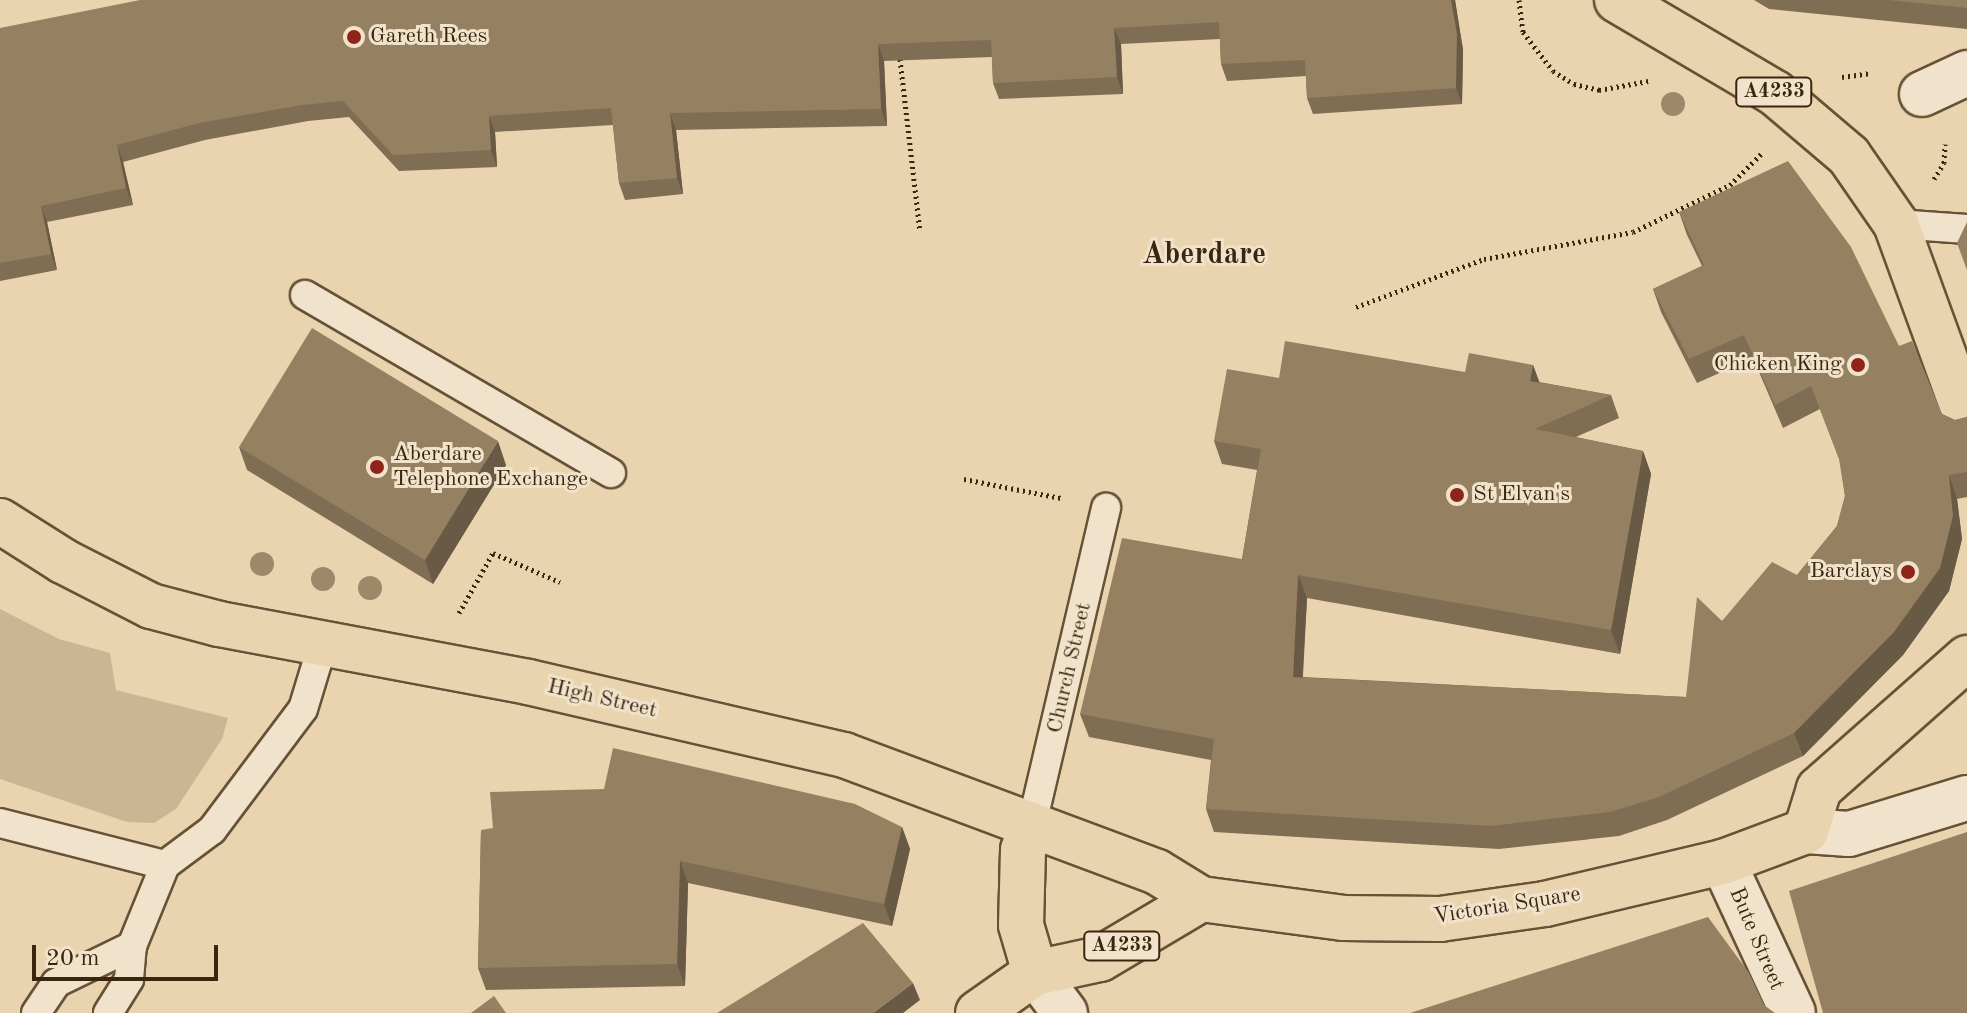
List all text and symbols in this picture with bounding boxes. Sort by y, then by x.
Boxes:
place label: Gareth Rees [370,24,487,50]
marker: Gareth Rees [345,28,363,46]
road number: A4233 [1734,76,1814,108]
district label: Aberdare [1142,237,1266,273]
place label: Chicken King [1714,352,1842,378]
marker: Chicken King [1849,356,1867,374]
place label: Aberdare Telephone Exchange [393,441,588,492]
marker: Aberdare Telephone Exchange [368,458,386,476]
place label: St Elvan's [1473,482,1570,508]
marker: St Elvan's [1448,486,1466,504]
place label: Barclays [1810,559,1892,585]
marker: Barclays [1899,563,1917,581]
street label: Church Street [1042,600,1098,736]
street label: High Street [545,674,659,724]
street label: Victoria Square [1432,881,1582,931]
street label: Bute Street [1723,884,1789,994]
scale bar [36,929,222,979]
road number: A4233 [1082,930,1162,962]
text: 20 m [46,947,100,971]

